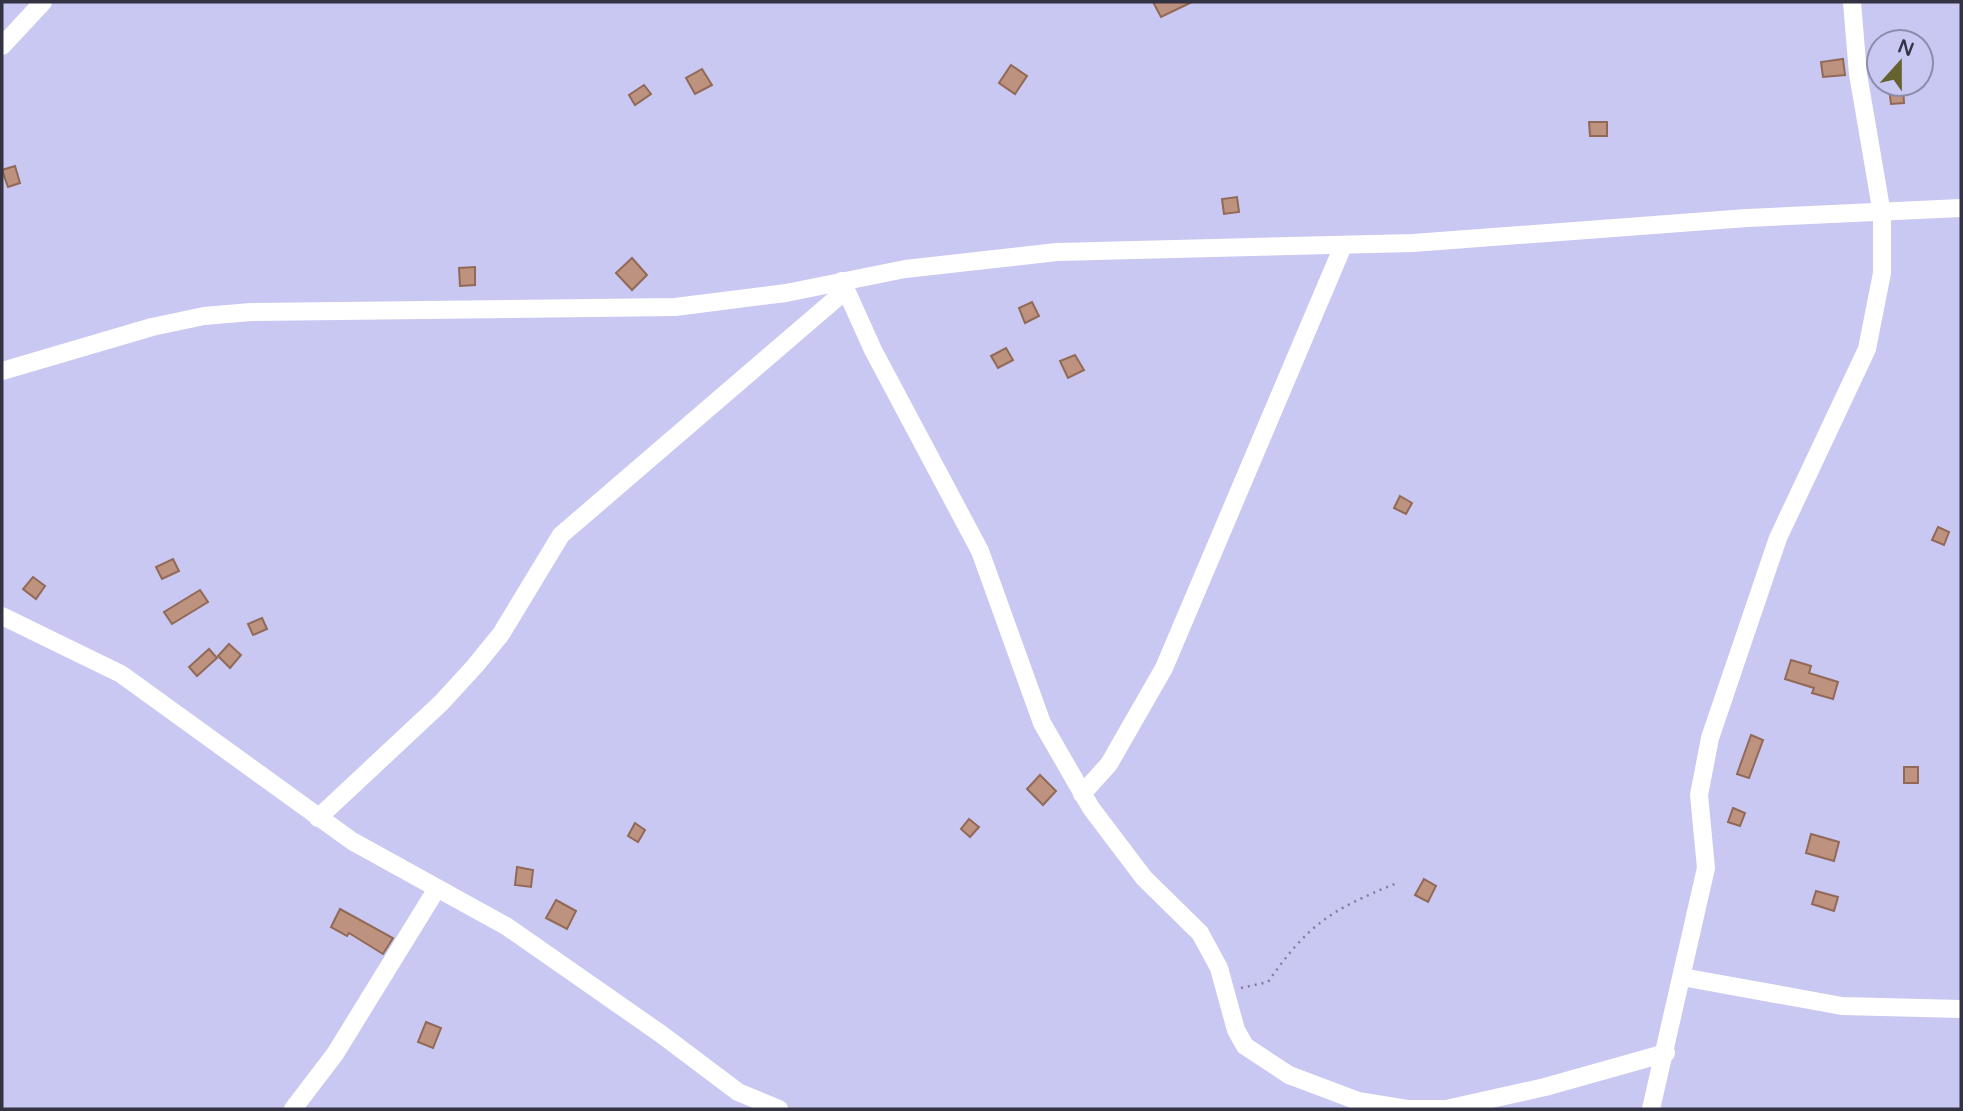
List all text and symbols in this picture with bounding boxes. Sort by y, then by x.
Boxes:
north arrow [1865,28,1935,98]
text: N [1895,35,1917,61]

